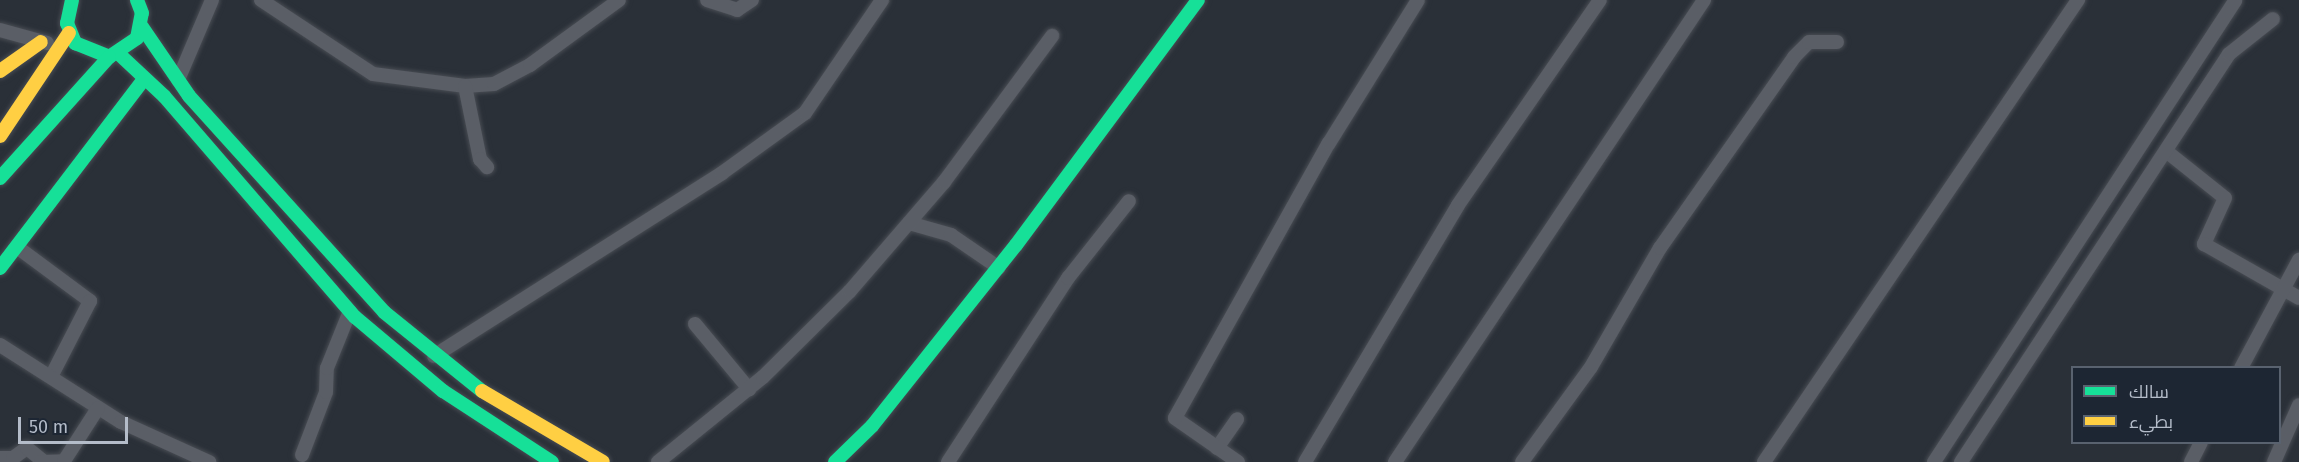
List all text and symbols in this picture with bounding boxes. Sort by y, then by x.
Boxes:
legend [2071,366,2281,444]
text: سالك [2129,381,2169,403]
scale bar [21,405,130,443]
text: بطيء [2129,411,2173,433]
text: 50 m [29,416,68,438]

